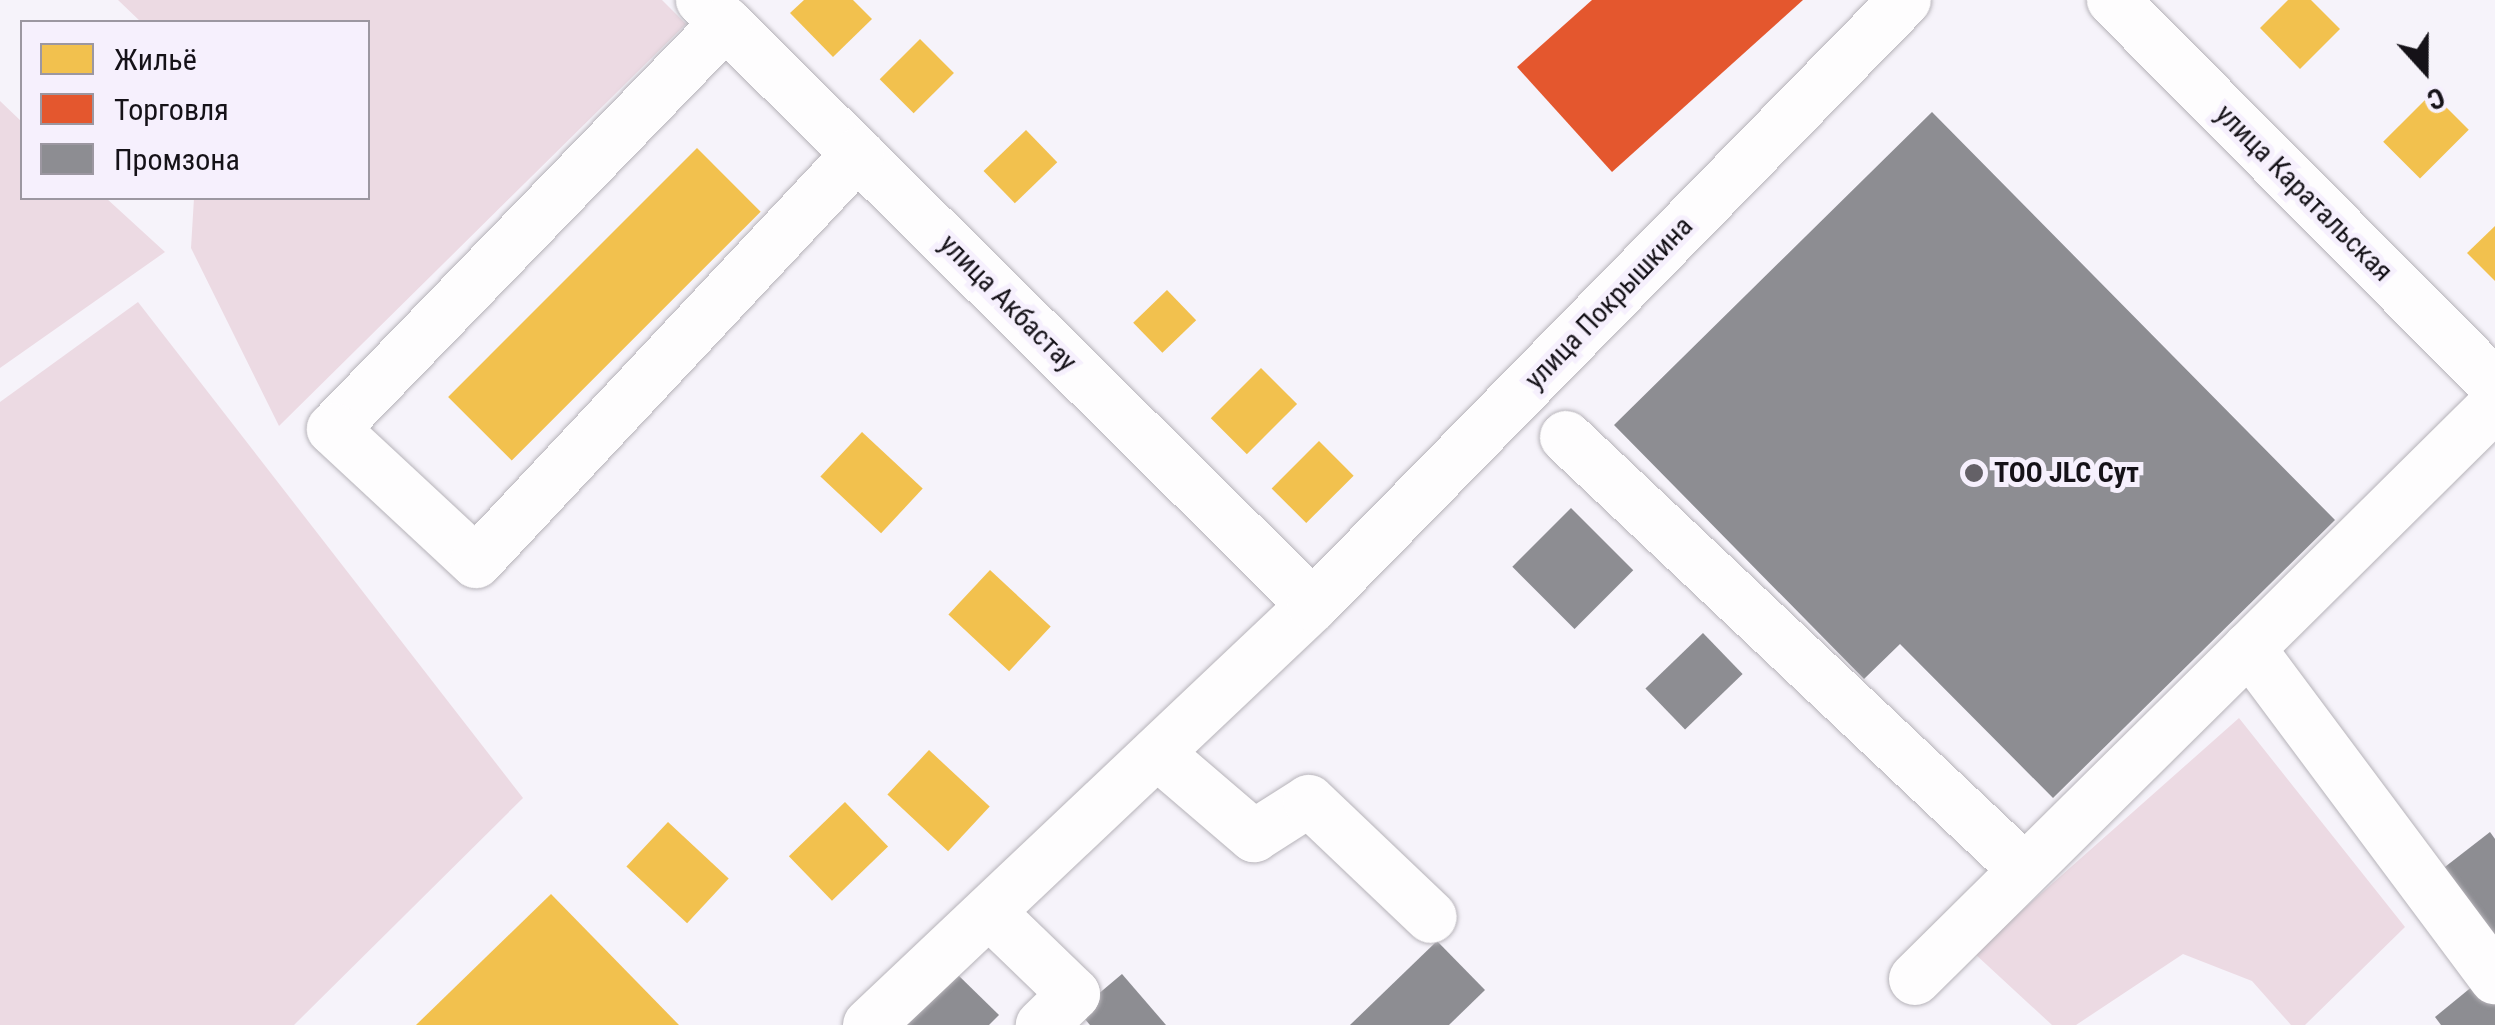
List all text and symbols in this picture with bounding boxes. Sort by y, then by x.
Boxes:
legend [20,20,370,200]
north arrow [2375,20,2475,120]
text: Жильё [114,42,197,77]
text: С [2423,80,2449,117]
text: Торговля [114,92,229,127]
street label: улица Каратальская [2209,98,2399,288]
text: Промзона [114,142,240,177]
street label: улица Покрышкина [1518,210,1700,396]
street label: улица Акбастау [932,227,1084,379]
place label: ТОО JLC Сут [1994,456,2139,490]
marker: ТОО JLC Сут [1963,462,1985,484]

